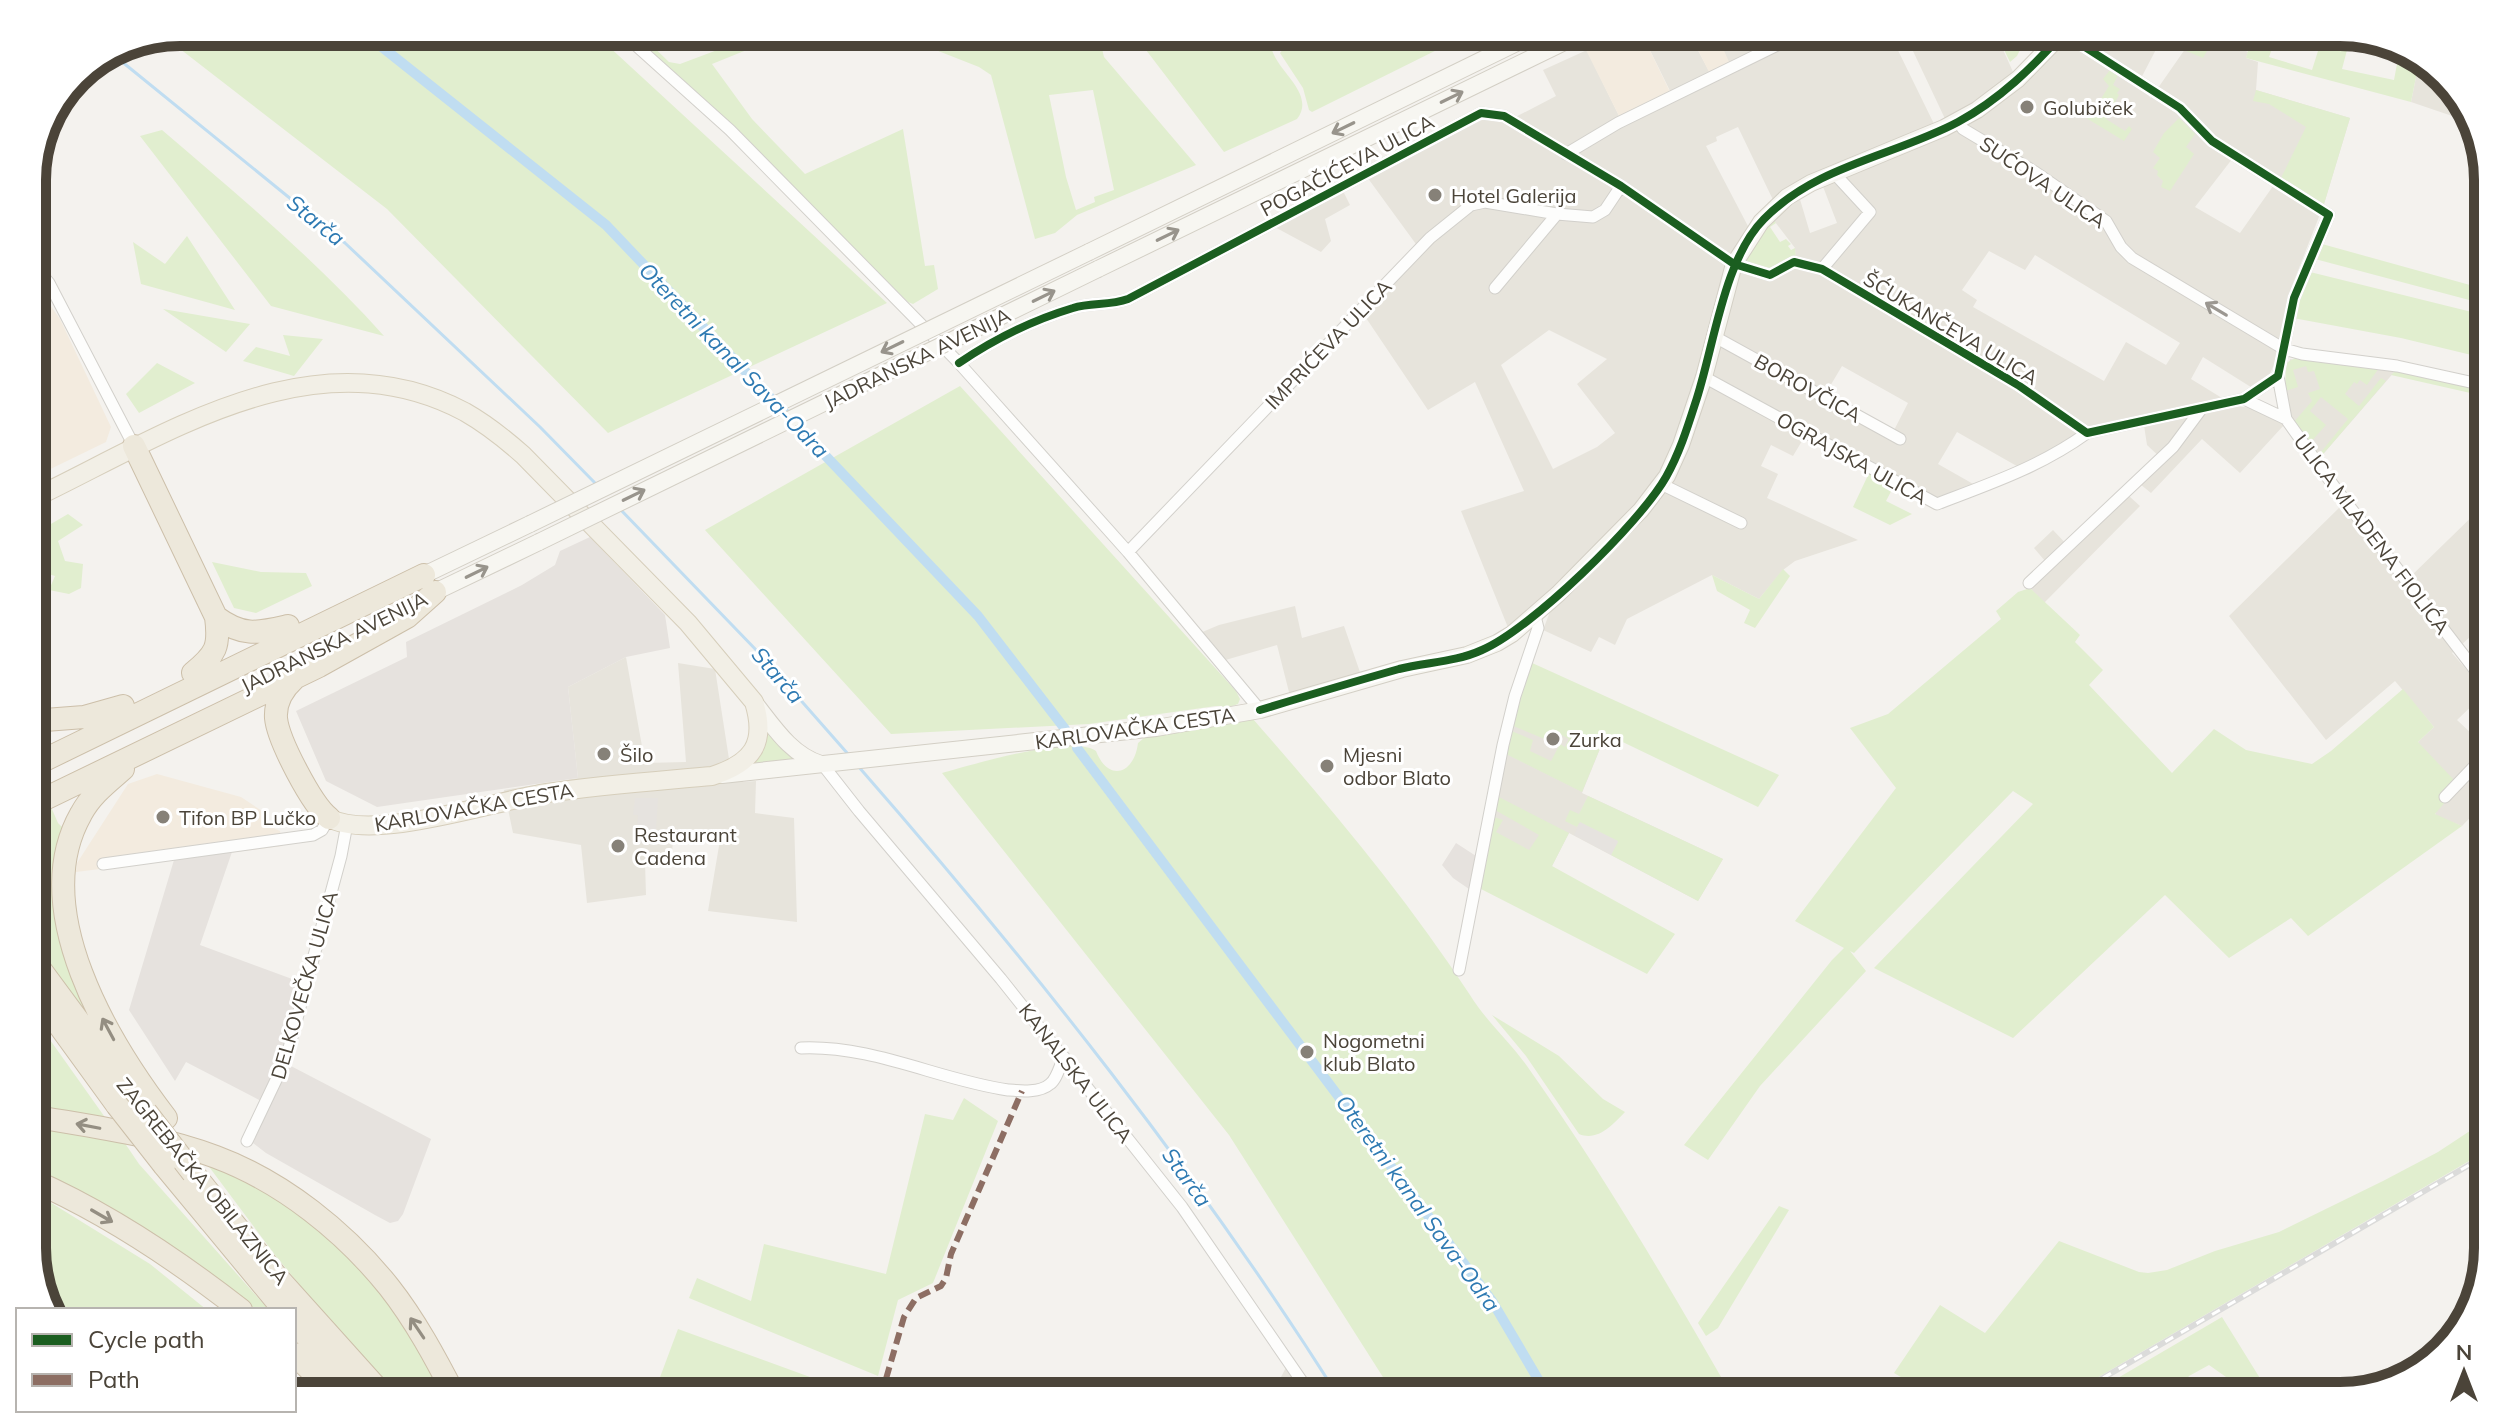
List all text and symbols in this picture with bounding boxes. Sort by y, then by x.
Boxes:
one-way arrow [1440,89,1464,104]
place label: Golubiček [2043,95,2134,120]
marker: Golubiček [2018,98,2036,116]
street label: POGAČIĆEVA ULICA [1256,109,1438,221]
one-way arrow [1332,121,1355,136]
street label: SUĆOVA ULICA [1975,131,2111,234]
place label: Hotel Galerija [1451,183,1576,208]
marker: Hotel Galerija [1426,186,1444,204]
water label: Starča [281,188,351,252]
one-way arrow [1156,227,1180,242]
water label: Oteretni kanal Sava-Odra [633,256,835,464]
street label: ŠĆUKANČEVA ULICA [1859,266,2043,390]
street label: IMPRIĆEVA ULICA [1260,274,1397,414]
one-way arrow [1032,288,1056,303]
one-way arrow [2205,301,2229,316]
street label: JADRANSKA AVENIJA [820,302,1015,414]
one-way arrow [881,339,905,355]
street label: BOROVČICA [1750,348,1866,428]
street label: OGRAJSKA ULICA [1772,406,1932,510]
street label: ULICA MLADENA FIOLIĆA [2289,429,2456,639]
one-way arrow [622,487,646,503]
one-way arrow [465,564,489,579]
street label: JADRANSKA AVENIJA [237,586,432,698]
water label: Starča [746,641,810,709]
street label: KARLOVAČKA CESTA [1033,702,1237,754]
place label: Zurka [1569,727,1622,752]
marker: Zurka [1544,730,1562,748]
place label: Šilo [620,742,653,767]
place label: Mjesni odbor Blato [1343,742,1451,790]
marker: Šilo [595,745,613,763]
marker: Mjesni odbor Blato [1318,757,1336,775]
street label: KARLOVAČKA CESTA [373,777,576,837]
place label: Tifon BP Lučko [179,805,316,830]
marker: Tifon BP Lučko [154,808,172,826]
place label: Restaurant Cadena [634,822,737,870]
marker: Restaurant Cadena [609,837,627,855]
street label: DELKOVEČKA ULICA [265,888,343,1082]
street label: KANALSKA ULICA [1014,998,1138,1148]
one-way arrow [100,1018,116,1042]
place label: Nogometni klub Blato [1323,1028,1425,1076]
marker: Nogometni klub Blato [1298,1043,1316,1061]
street label: ZAGREBAČKA OBILAZNICA [112,1072,294,1290]
water label: Oteretni kanal Sava-Odra [1330,1089,1506,1317]
one-way arrow [76,1118,102,1133]
water label: Starča [1156,1142,1218,1212]
one-way arrow [89,1209,113,1224]
legend [16,1308,296,1412]
one-way arrow [408,1318,425,1340]
text: Cycle path [88,1324,205,1354]
north arrow [2424,1332,2504,1412]
text: N [2456,1338,2472,1366]
text: Path [88,1364,140,1394]

